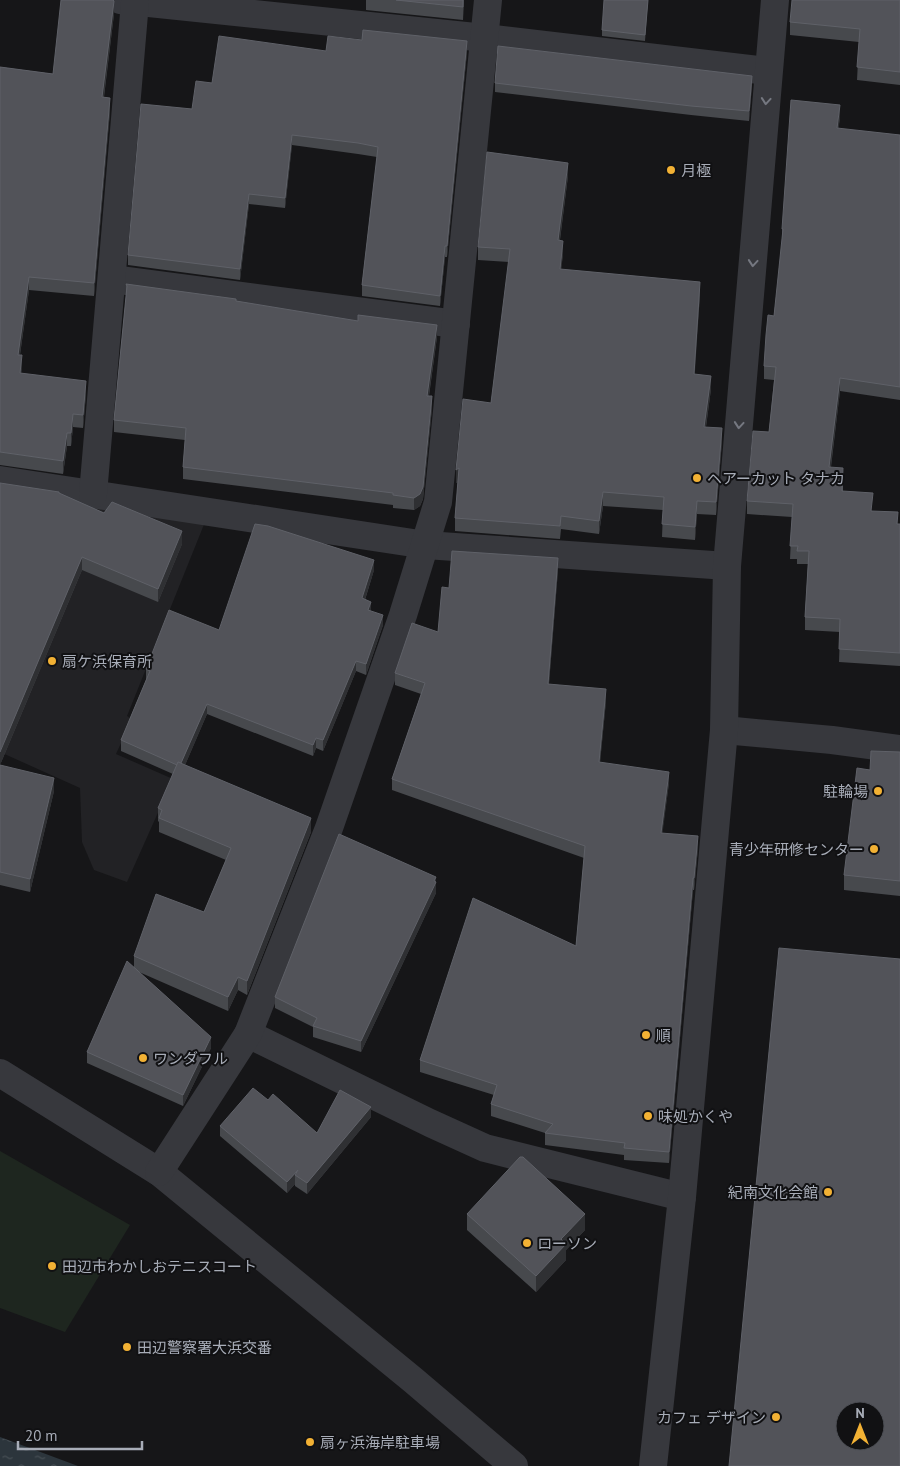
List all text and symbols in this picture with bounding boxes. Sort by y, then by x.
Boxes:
one-way arrow [761,97,772,105]
place label: 月極 [681,161,711,180]
marker: 月極 [665,164,677,176]
one-way arrow [747,259,758,267]
one-way arrow [734,421,745,429]
place label: ヘアーカット タナカ [707,469,845,488]
marker: ヘアーカット タナカ [691,472,703,484]
place label: 扇ケ浜保育所 [62,652,152,671]
marker: 扇ケ浜保育所 [46,655,58,667]
place label: 駐輪場 [823,782,868,801]
marker: 駐輪場 [872,785,884,797]
place label: 青少年研修センター [729,840,864,859]
marker: 青少年研修センター [868,843,880,855]
place label: 順 [656,1026,671,1045]
marker: 順 [640,1029,652,1041]
place label: ワンダフル [153,1049,228,1068]
marker: ワンダフル [137,1052,149,1064]
place label: 味処かくや [658,1107,733,1126]
marker: 味処かくや [642,1110,654,1122]
place label: 紀南文化会館 [728,1183,818,1202]
marker: 紀南文化会館 [822,1186,834,1198]
place label: ローソン [537,1234,597,1253]
marker: ローソン [521,1237,533,1249]
place label: 田辺市わかしおテニスコート [62,1257,257,1276]
marker: 田辺市わかしおテニスコート [46,1260,58,1272]
place label: 田辺警察署大浜交番 [137,1338,272,1357]
marker: 田辺警察署大浜交番 [121,1341,133,1353]
north arrow [835,1401,885,1451]
text: N [855,1404,865,1422]
place label: カフェ デザイン [657,1408,766,1427]
marker: カフェ デザイン [770,1411,782,1423]
scale bar [18,1418,141,1450]
text: 20 m [25,1426,58,1445]
place label: 扇ヶ浜海岸駐車場 [320,1433,440,1452]
marker: 扇ヶ浜海岸駐車場 [304,1436,316,1448]

